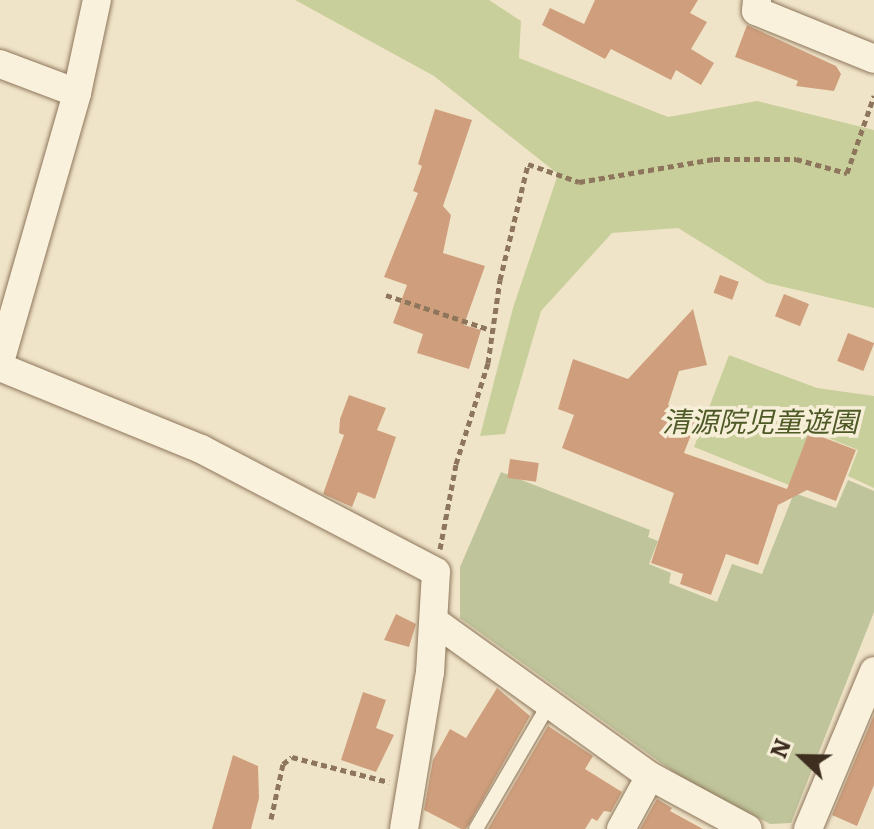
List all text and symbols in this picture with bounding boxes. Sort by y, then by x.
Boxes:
park label: 清源院児童遊園 [662,403,858,437]
north arrow [762,717,842,797]
text: N [761,733,798,763]

